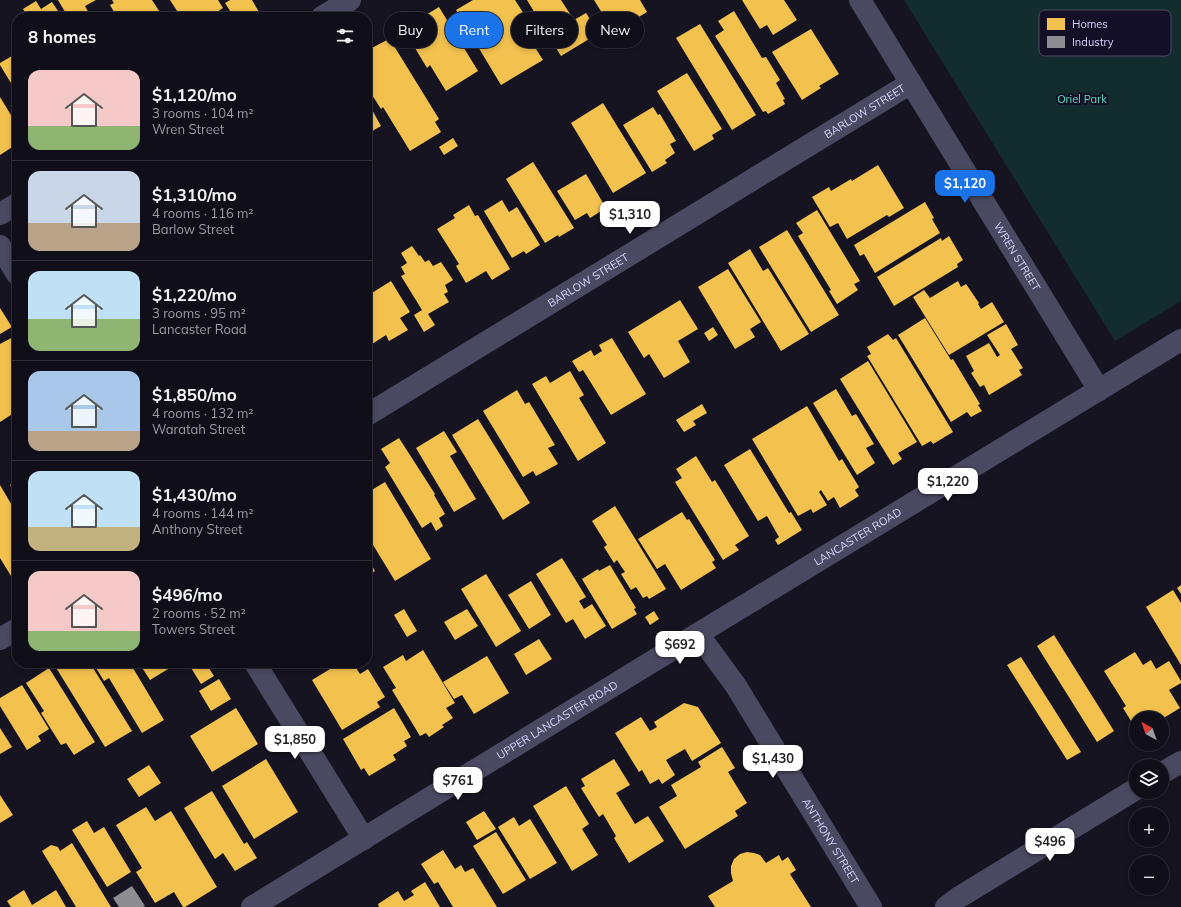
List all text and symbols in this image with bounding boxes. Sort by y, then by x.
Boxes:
legend [1039,10,1171,56]
chip: Buy [384,12,437,48]
chip: Rent [445,12,503,48]
chip: Filters [511,12,578,48]
chip: New [586,12,644,48]
text: Homes [1072,17,1108,31]
icon: filters [334,25,356,47]
text: 8 homes [28,26,96,47]
text: Industry [1072,35,1114,49]
street label: BARLOW STREET [821,81,908,141]
text: $1,120/mo [152,84,237,105]
icon: home [60,86,108,134]
park label: Oriel Park [1057,92,1107,106]
text: 3 rooms · 104 m² [152,105,253,121]
text: Wren Street [152,121,224,137]
pin: $1,120 [932,170,998,204]
text: $1,120 [944,175,986,191]
text: $1,310/mo [152,184,237,205]
icon: home [60,187,108,235]
pin: $1,310 [597,201,663,235]
text: 4 rooms · 116 m² [152,205,253,221]
text: $1,310 [609,206,651,222]
street label: WREN STREET [991,220,1044,294]
text: Barlow Street [152,221,234,237]
street label: BARLOW STREET [545,250,632,310]
text: $1,220/mo [152,284,237,305]
icon: home [60,287,108,335]
text: 3 rooms · 95 m² [152,305,246,321]
text: Lancaster Road [152,321,247,337]
text: $1,850/mo [152,384,237,405]
icon: home [60,387,108,435]
text: 4 rooms · 132 m² [152,405,253,421]
text: Waratah Street [152,421,245,437]
pin: $1,220 [915,468,981,502]
text: $1,220 [927,473,969,489]
text: $1,430/mo [152,484,237,505]
icon: home [60,487,108,535]
text: 4 rooms · 144 m² [152,505,253,521]
street label: LANCASTER ROAD [811,505,904,569]
text: Anthony Street [152,521,243,537]
text: $496/mo [152,584,223,605]
icon: home [60,587,108,635]
text: 2 rooms · 52 m² [152,605,246,621]
text: Towers Street [152,621,235,637]
pin: $692 [656,631,704,665]
text: $692 [664,636,696,652]
street label: UPPER LANCASTER ROAD [494,677,620,762]
north arrow [1129,711,1169,751]
map controls [1129,711,1169,895]
pin: $1,850 [262,726,328,760]
text: $1,850 [274,731,316,747]
pin: $1,430 [740,745,806,779]
text: $1,430 [752,750,794,766]
button: layers [1129,759,1169,799]
pin: $761 [434,767,482,801]
text: $761 [442,772,474,788]
street label: ANTHONY STREET [799,795,862,887]
button: + [1129,807,1169,847]
pin: $496 [1026,828,1074,862]
text: $496 [1034,833,1066,849]
button: − [1129,855,1169,895]

